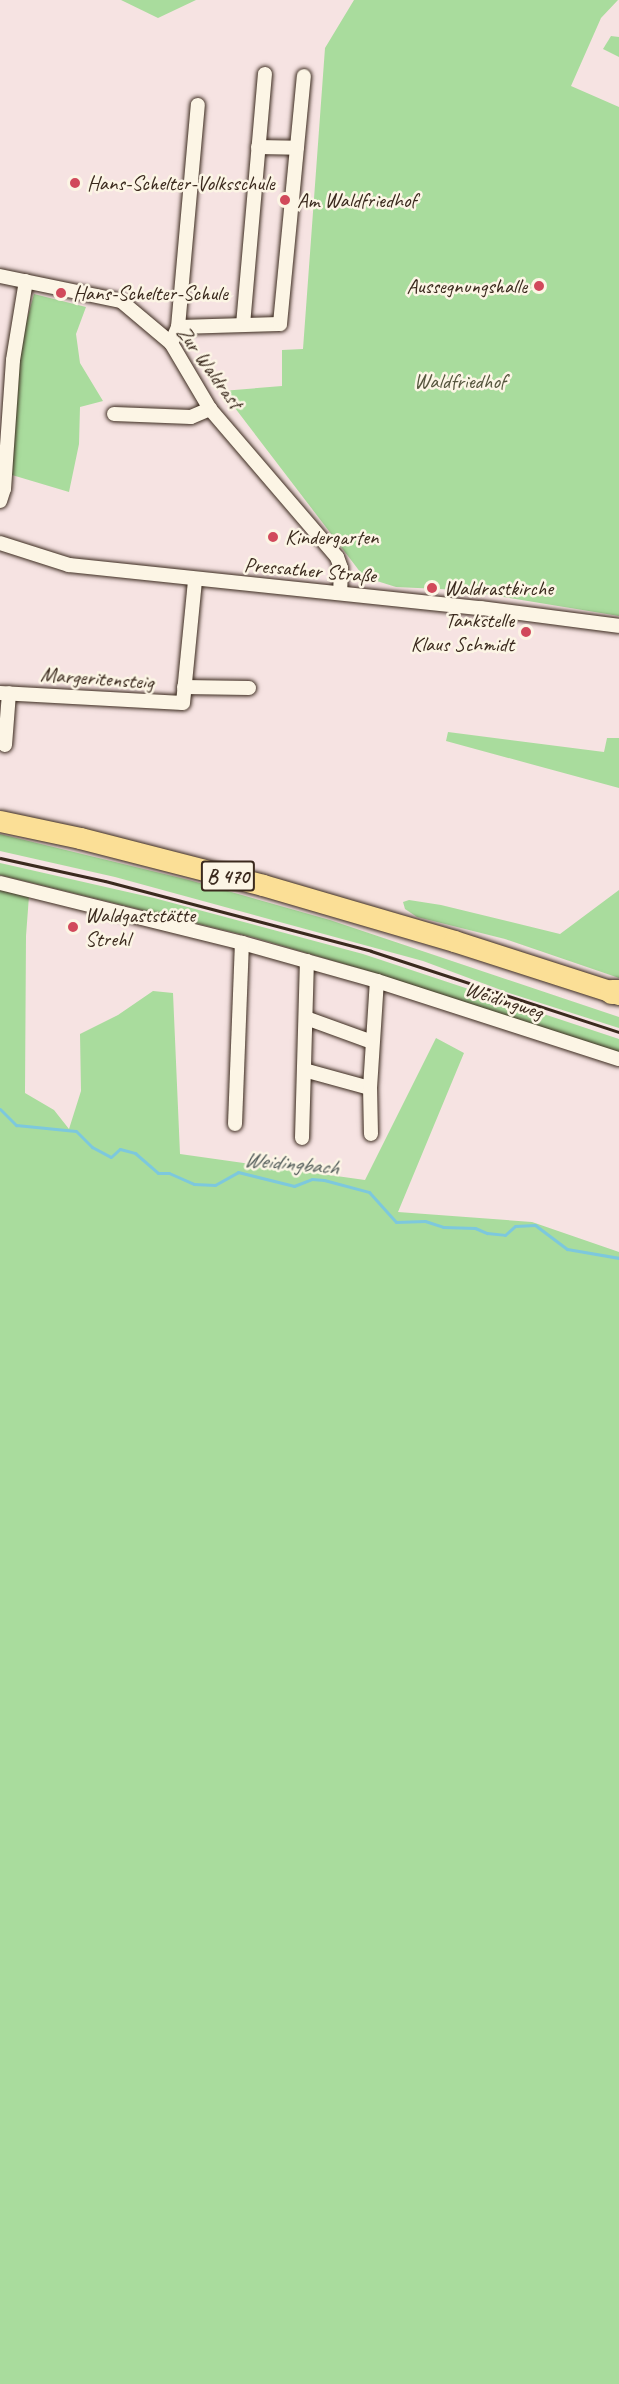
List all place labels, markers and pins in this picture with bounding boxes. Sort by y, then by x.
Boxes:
place label: Hans-Schelter-Volksschule [87,170,275,196]
marker: Hans-Schelter-Volksschule [68,176,82,190]
place label: Am Waldfriedhof [297,187,416,213]
marker: Am Waldfriedhof [278,193,292,207]
place label: Aussegnungshalle [406,273,527,299]
marker: Aussegnungshalle [532,279,546,293]
place label: Hans-Schelter-Schule [73,280,228,306]
marker: Hans-Schelter-Schule [54,286,68,300]
place label: Kindergarten [285,524,379,550]
marker: Kindergarten [266,530,280,544]
place label: Waldrastkirche [444,575,553,601]
marker: Waldrastkirche [425,581,439,595]
place label: Tankstelle Klaus Schmidt [413,607,514,657]
marker: Tankstelle Klaus Schmidt [519,625,533,639]
place label: Waldgaststätte Strehl [85,902,195,952]
marker: Waldgaststätte Strehl [66,920,80,934]

